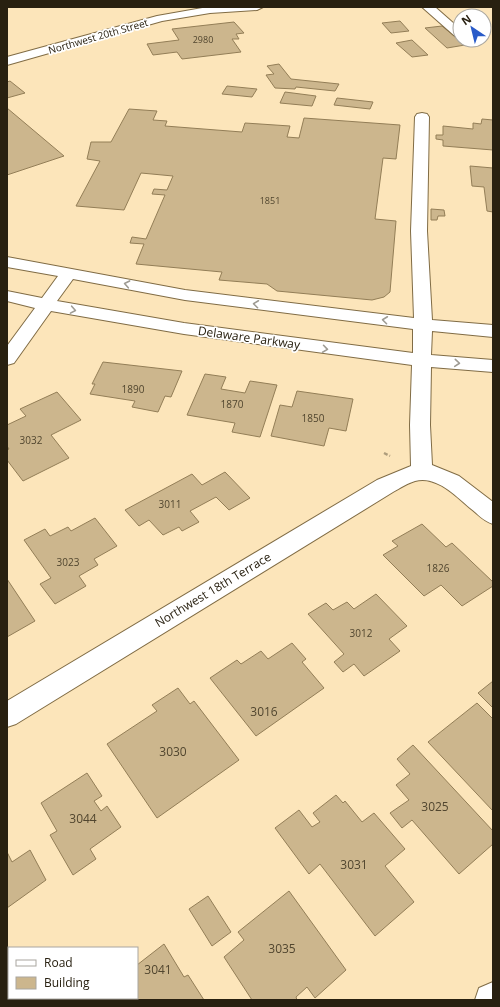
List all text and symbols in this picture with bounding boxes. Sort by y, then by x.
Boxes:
north arrow [452,8,492,48]
text: N [458,11,474,28]
street label: Northwest 20th Street [46,15,150,57]
house number: 2980 [193,33,213,46]
house number: 1851 [260,194,280,207]
one-way arrow [124,281,130,289]
one-way arrow [253,300,259,309]
one-way arrow [69,305,76,314]
one-way arrow [382,316,388,325]
street label: Delaware Parkway [197,322,302,353]
one-way arrow [322,344,329,353]
one-way arrow [454,358,460,367]
house number: 1890 [122,382,145,396]
house number: 1870 [221,397,244,411]
house number: 1850 [302,411,325,425]
house number: 3032 [20,433,43,447]
house number: 3011 [159,497,181,511]
street label: Northwest 18th Terrace [151,548,274,631]
house number: 3023 [57,555,80,569]
house number: 1826 [427,561,450,575]
house number: 3012 [350,626,373,640]
house number: 3016 [250,703,278,720]
house number: 3030 [159,743,187,760]
house number: 3025 [421,798,449,815]
house number: 3044 [69,810,97,827]
house number: 3031 [340,856,368,873]
house number: 3035 [268,940,296,957]
legend [8,947,138,999]
text: Road [44,954,73,971]
house number: 3041 [144,961,172,978]
text: Building [44,974,90,991]

